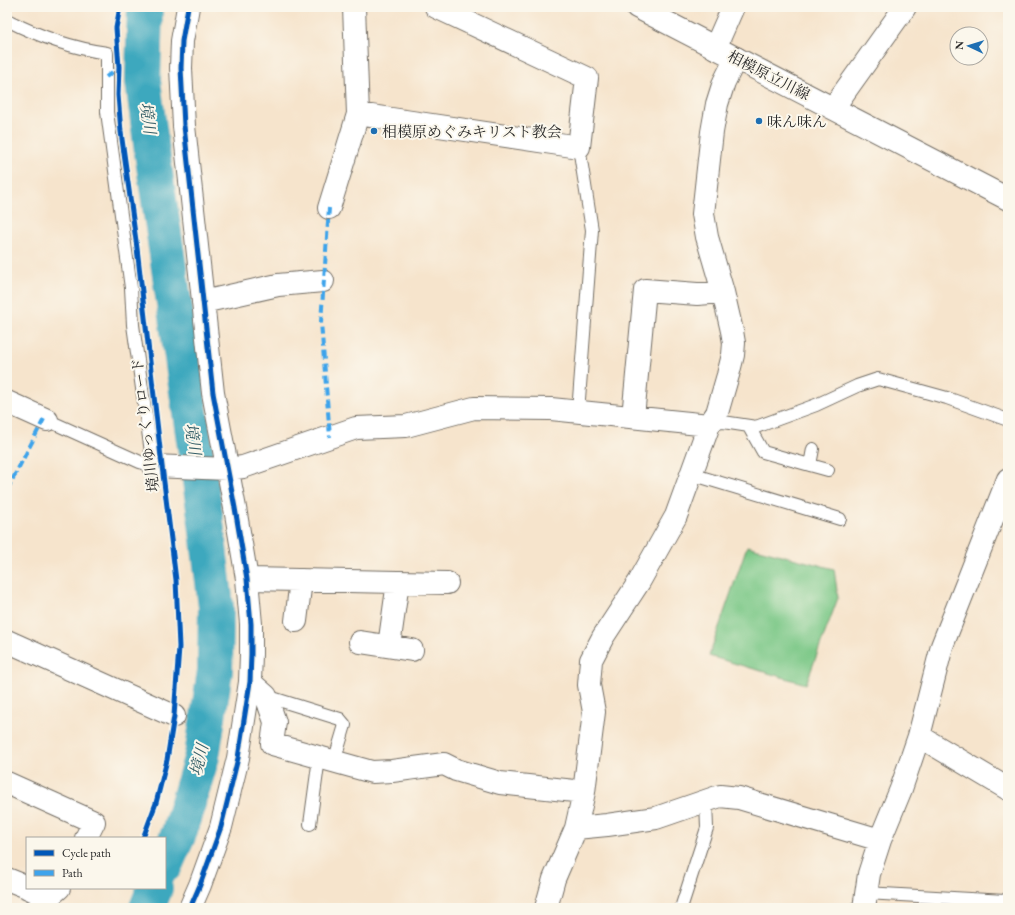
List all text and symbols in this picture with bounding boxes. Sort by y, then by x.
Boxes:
north arrow [949,26,989,66]
text: N [952,40,966,50]
street label: 相模原立川線 [725,46,813,104]
water label: 境川 [135,101,161,137]
place label: 味ん味ん [767,112,827,131]
marker: 味ん味ん [754,116,764,126]
place label: 相模原めぐみキリスト教会 [382,122,562,141]
marker: 相模原めぐみキリスト教会 [369,126,379,136]
street label: 境川ゆっくりロード [127,357,163,493]
water label: 境川 [180,422,206,458]
water label: 境川 [185,740,214,778]
legend [26,837,166,889]
text: Cycle path [62,845,111,861]
text: Path [62,865,83,881]

